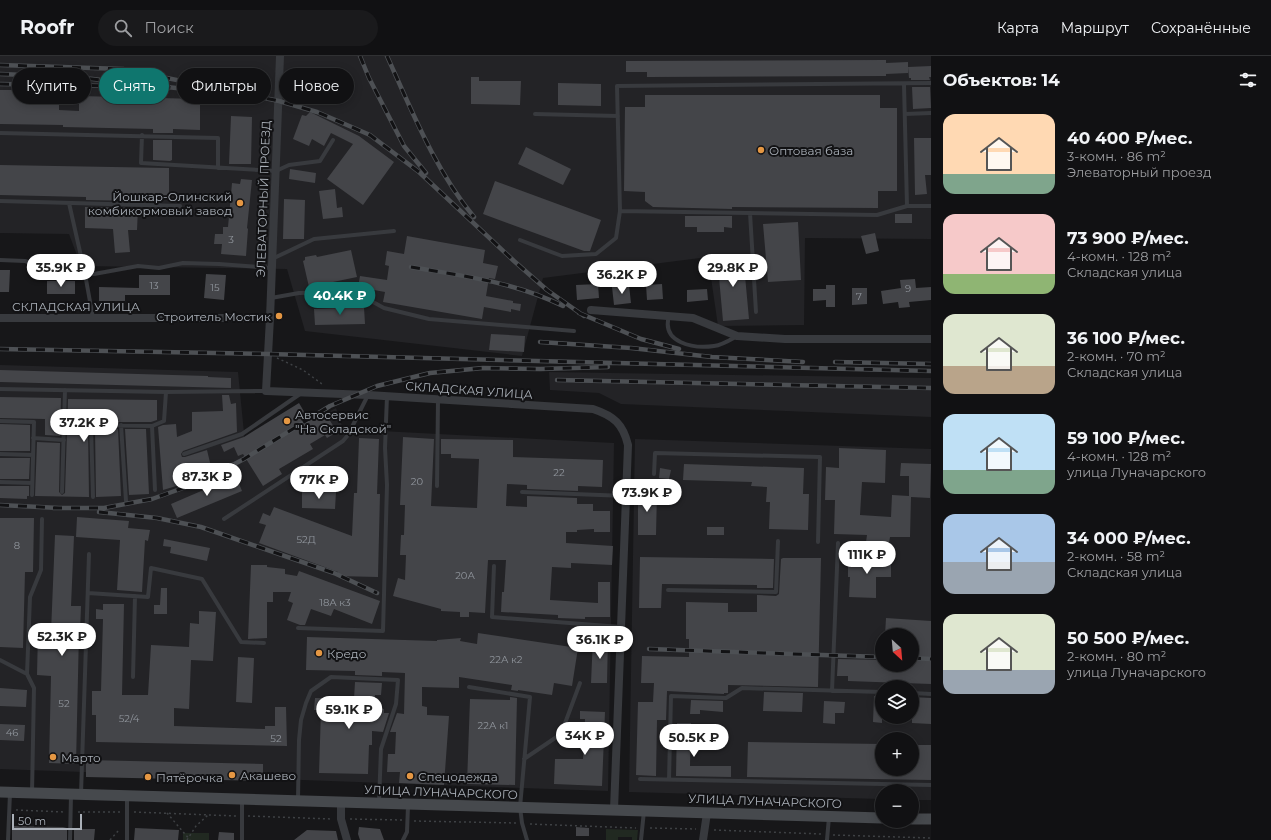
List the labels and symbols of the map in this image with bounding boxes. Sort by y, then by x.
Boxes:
street label: ЭЛЕВАТОРНЫЙ ПРОЕЗД [253,120,273,278]
place label: Оптовая база [769,143,853,158]
marker: Оптовая база [756,145,766,155]
place label: Йошкар-Олинский комбикормовый завод [88,189,232,218]
marker: Йошкар-Олинский комбикормовый завод [235,198,245,208]
house number: 3 [228,233,234,246]
pin: 35.9K ₽ [24,254,98,288]
pin: 29.8K ₽ [696,254,770,288]
pin: 36.2K ₽ [585,261,659,295]
house number: 13 [149,279,159,292]
house number: 15 [210,281,220,294]
pin: 40.4K ₽ [303,282,377,316]
house number: 9 [905,282,911,295]
house number: 7 [856,290,862,303]
street label: СКЛАДСКАЯ УЛИЦА [12,299,140,314]
place label: Строитель Мостик [156,309,271,324]
marker: Строитель Мостик [274,311,284,321]
street label: СКЛАДСКАЯ УЛИЦА [405,378,533,402]
place label: Автосервис "На Складской" [295,407,391,436]
pin: 37.2K ₽ [47,409,121,443]
marker: Автосервис "На Складской" [282,416,292,426]
pin: 87.3K ₽ [170,463,244,497]
pin: 77K ₽ [291,466,347,500]
house number: 22 [553,466,565,479]
house number: 20 [411,475,424,488]
pin: 73.9K ₽ [610,479,684,513]
house number: 52Д [296,533,316,546]
house number: 8 [14,539,20,552]
pin: 111K ₽ [834,541,900,575]
house number: 20А [455,569,475,582]
house number: 18А к3 [319,596,351,609]
pin: 52.3K ₽ [25,623,99,657]
pin: 36.1K ₽ [563,626,637,660]
north arrow [875,628,919,672]
place label: Кредо [327,646,367,661]
marker: Кредо [314,648,324,658]
house number: 22А к2 [490,653,523,666]
pin: 59.1K ₽ [312,696,386,730]
house number: 52 [58,697,70,710]
house number: 52/4 [119,712,140,725]
house number: 22А к1 [478,719,508,732]
pin: 34K ₽ [557,722,613,756]
pin: 50.5K ₽ [657,724,731,758]
house number: 46 [6,726,18,739]
house number: 52 [270,732,282,745]
place label: Марто [61,750,101,765]
marker: Марто [48,752,58,762]
place label: Акашево [240,768,297,783]
place label: Спецодежда [418,769,498,784]
place label: Пятёрочка [156,770,223,785]
marker: Акашево [227,770,237,780]
marker: Спецодежда [405,771,415,781]
marker: Пятёрочка [143,772,153,782]
street label: УЛИЦА ЛУНАЧАРСКОГО [364,782,518,802]
street label: УЛИЦА ЛУНАЧАРСКОГО [688,791,842,811]
scale bar [12,812,82,831]

